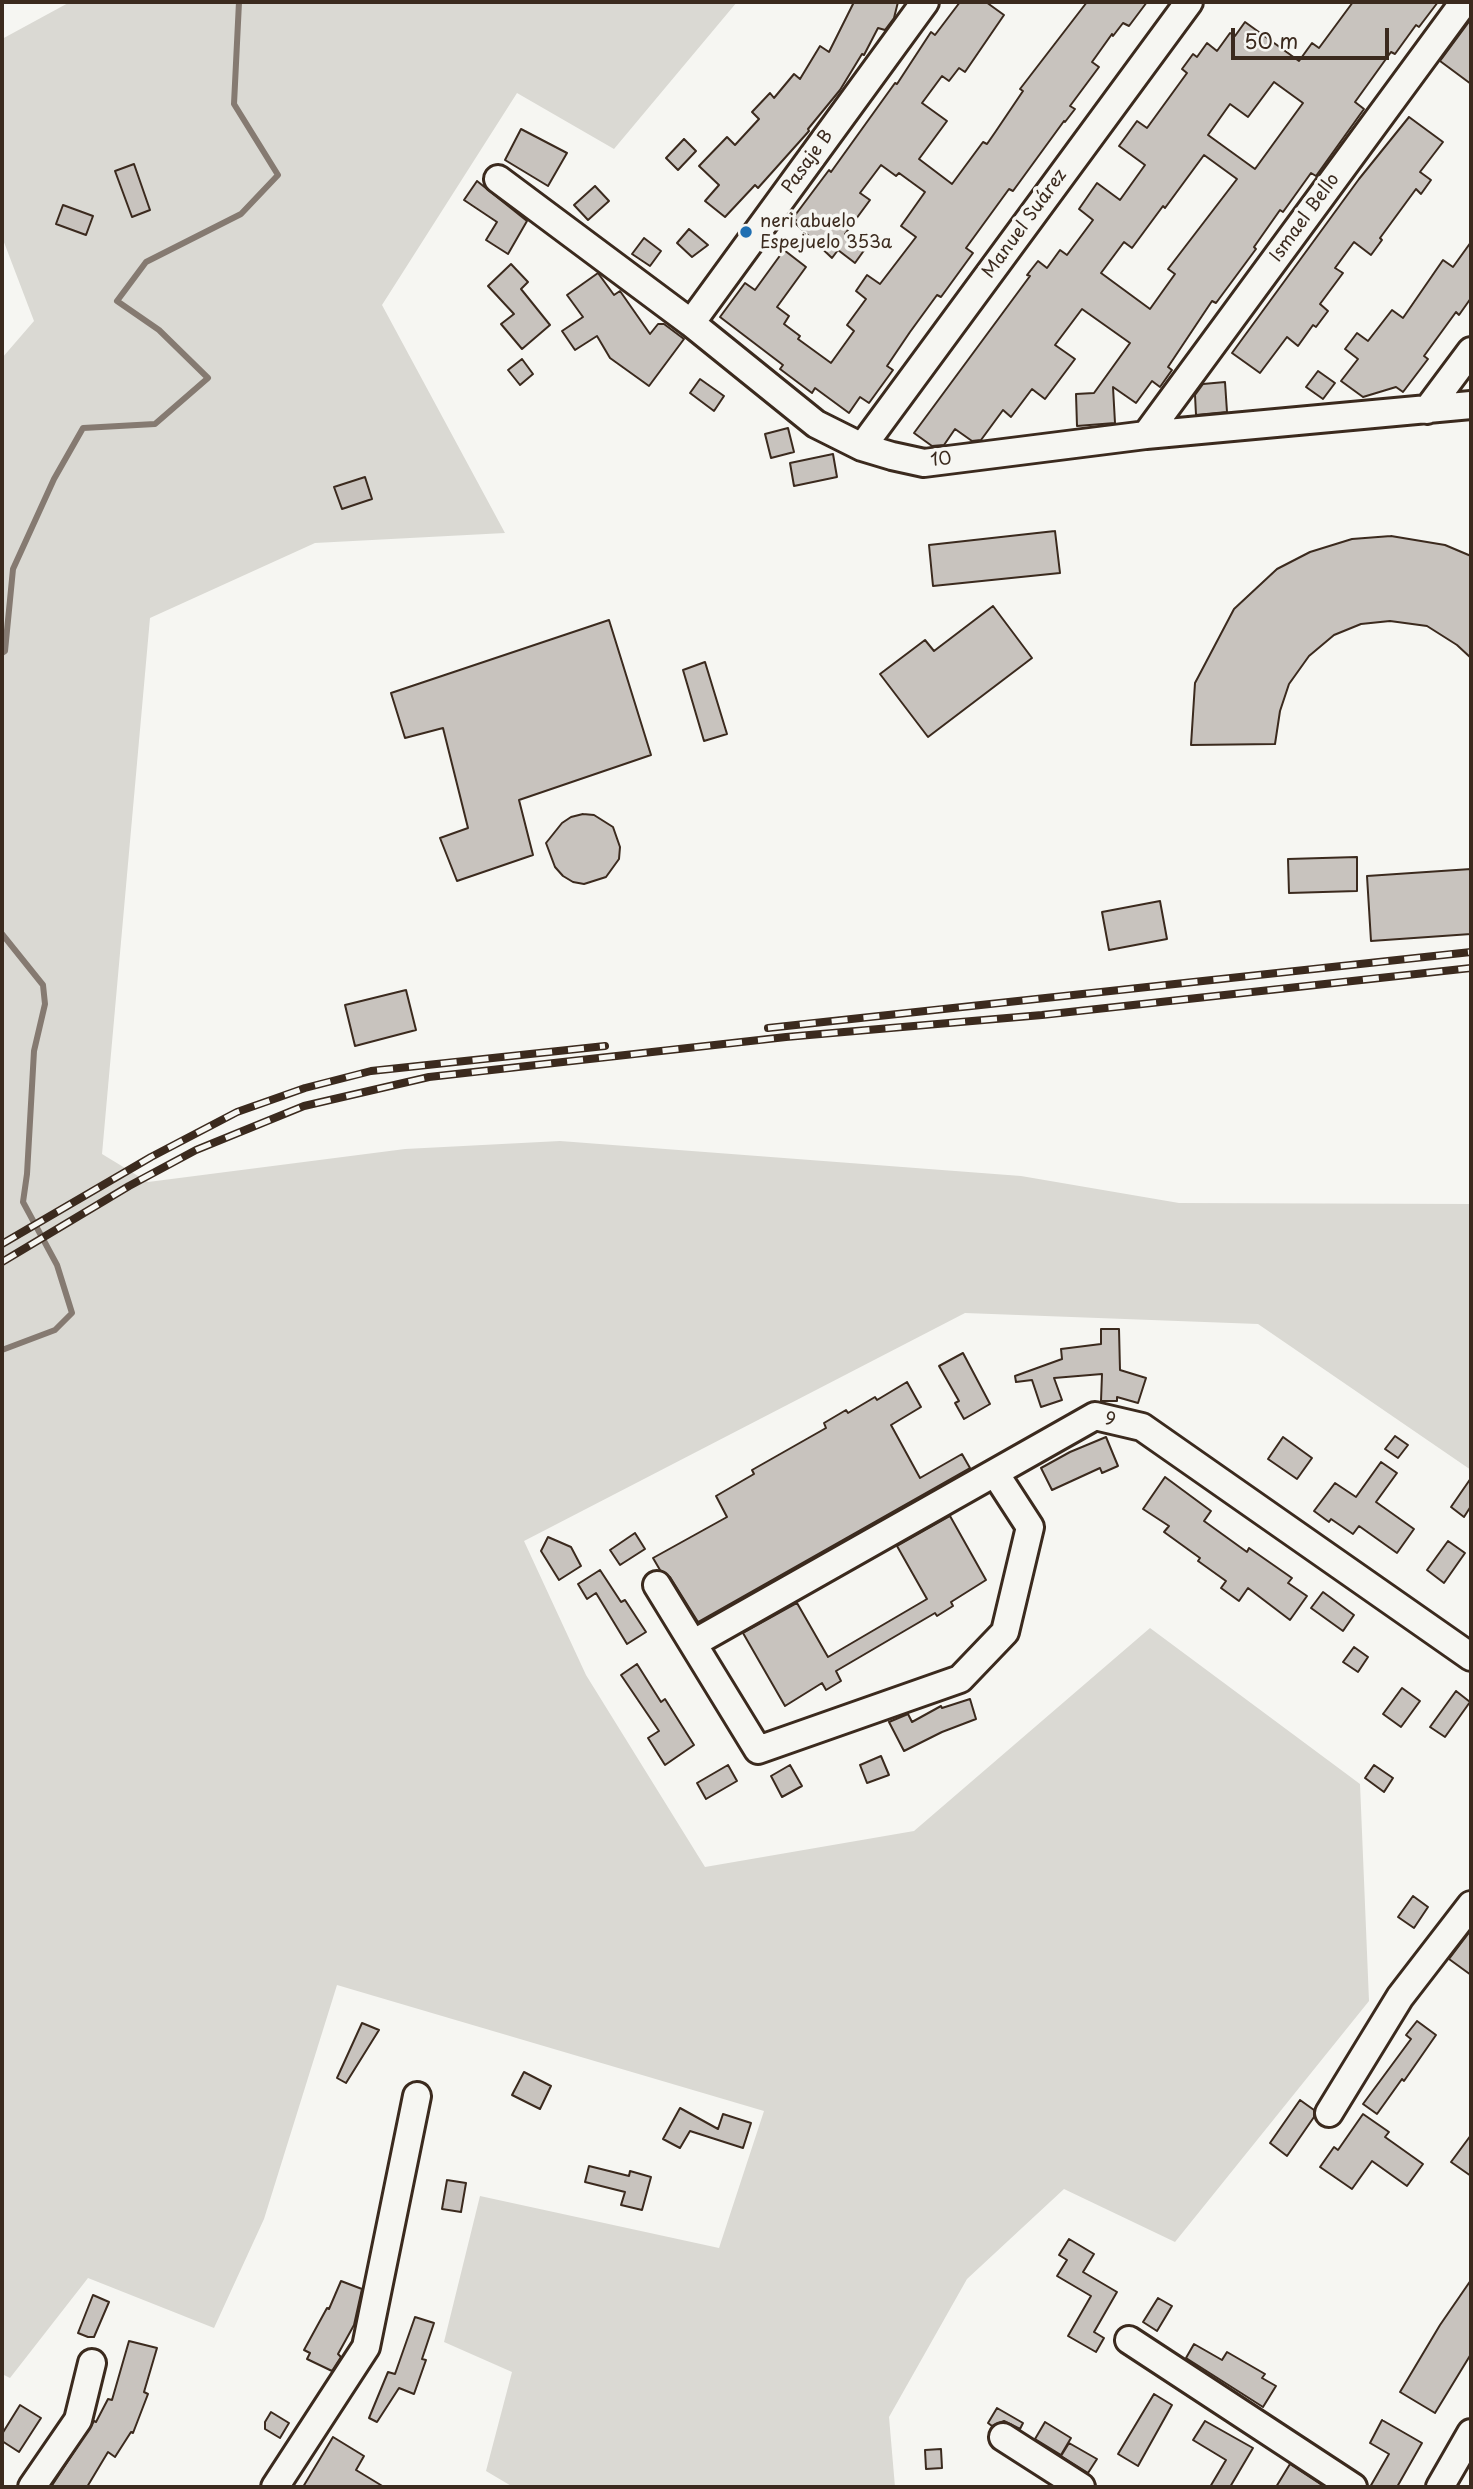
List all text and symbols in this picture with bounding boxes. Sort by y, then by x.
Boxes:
scale bar [1235,14,1392,58]
text: 50 m [1244,24,1298,56]
street label: Pasaje B [778,126,838,198]
street label: Manuel Suárez [978,165,1072,283]
street label: Ismael Bello [1266,170,1344,266]
place label: neri abuelo Espejuelo 353a [760,211,892,254]
marker: neri abuelo Espejuelo 353a [738,224,754,240]
street label: 10 [929,448,953,472]
street label: 9 [1102,1408,1118,1432]

